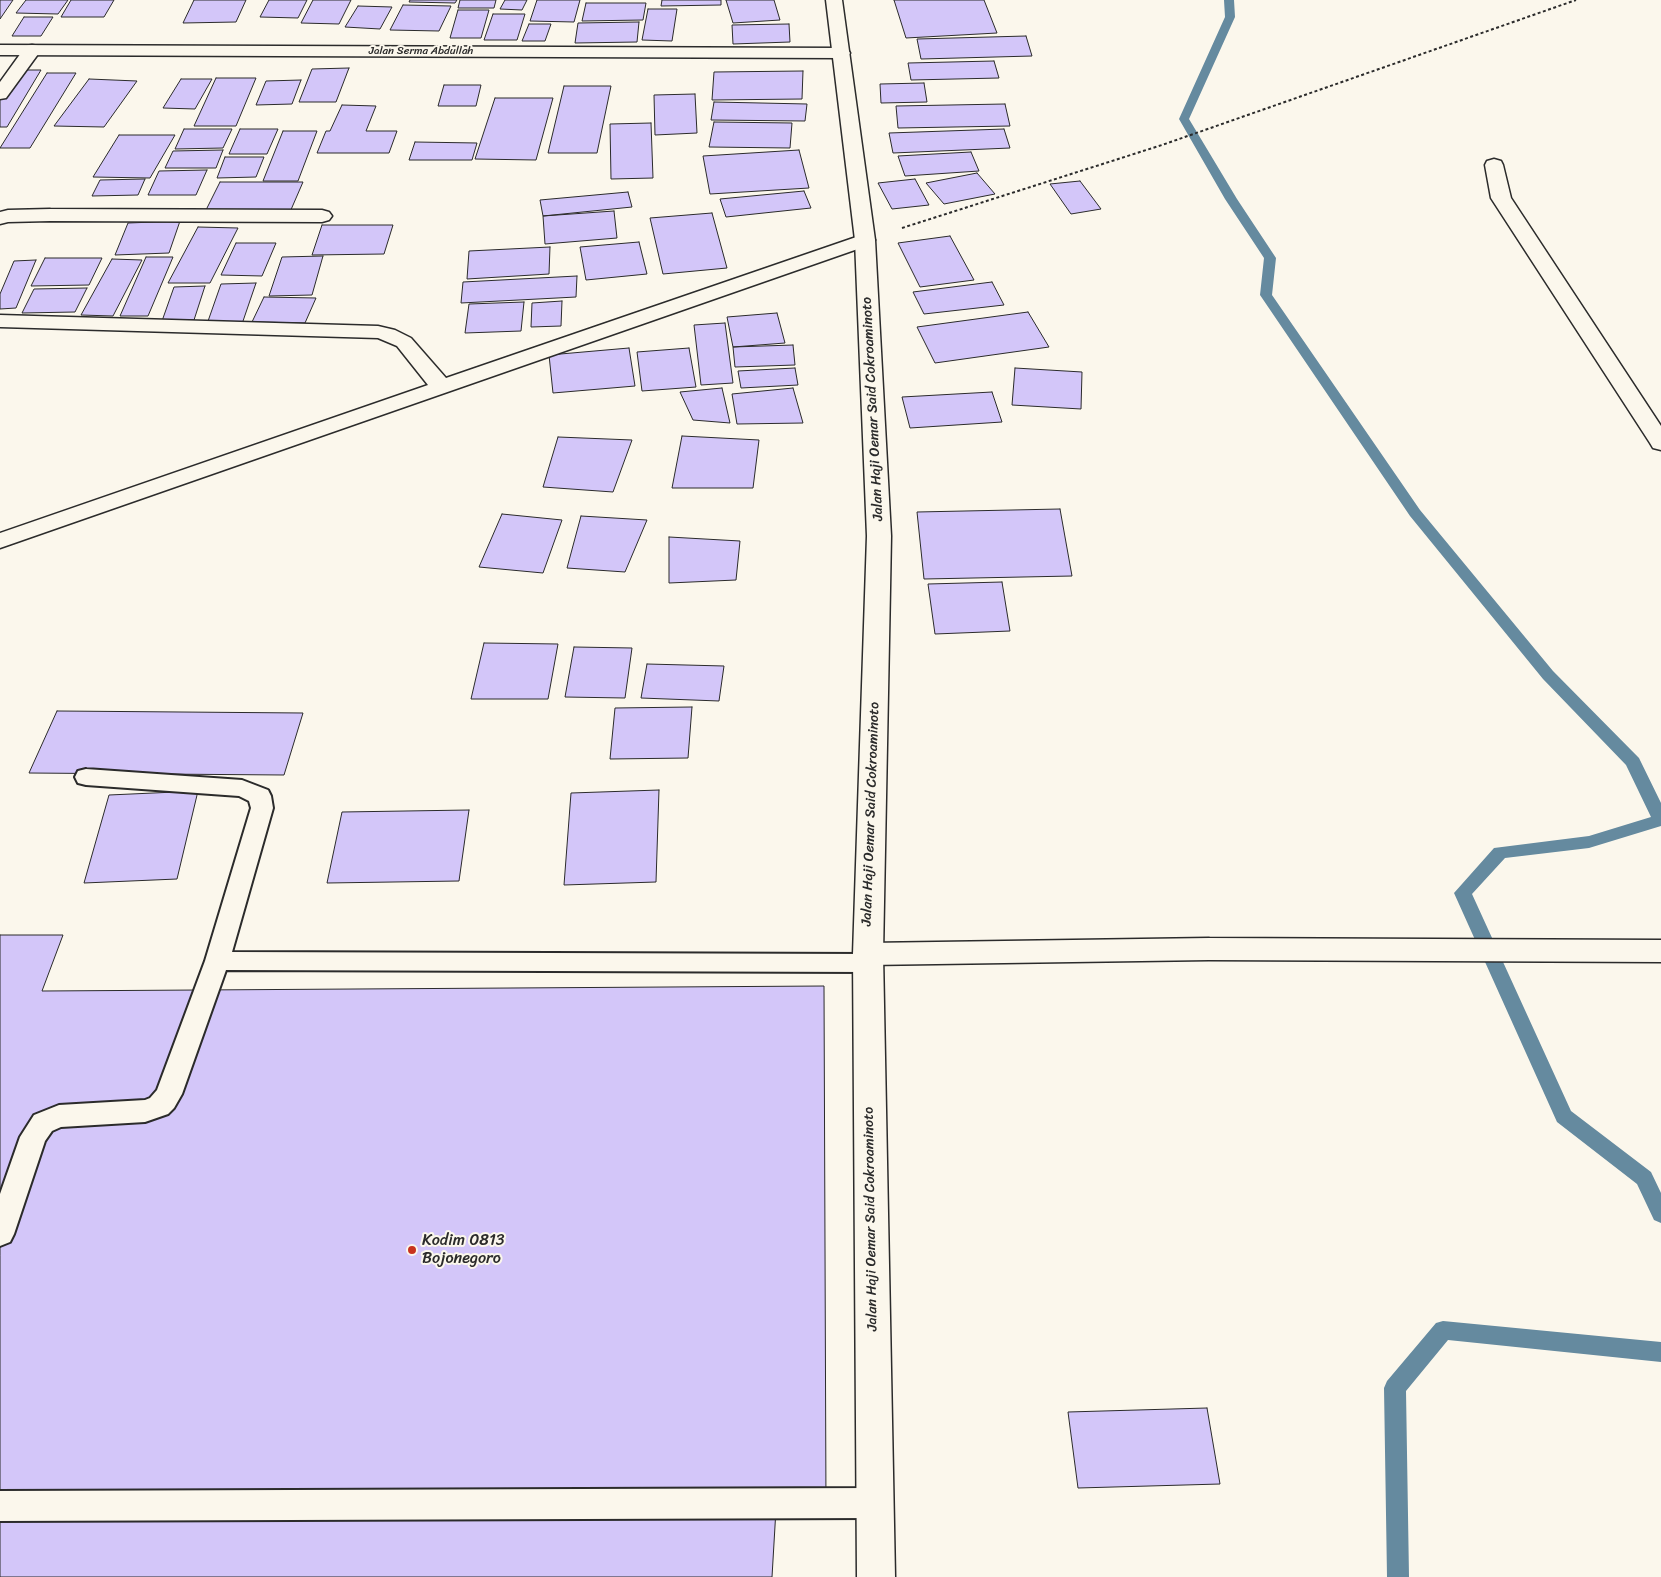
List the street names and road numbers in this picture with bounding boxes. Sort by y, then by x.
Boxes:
street label: Jalan Serma Abdullah [369,44,473,58]
street label: Jalan Haji Oemar Said Cokroaminoto [859,297,887,521]
street label: Jalan Haji Oemar Said Cokroaminoto [859,702,883,926]
street label: Jalan Haji Oemar Said Cokroaminoto [861,1107,881,1331]

